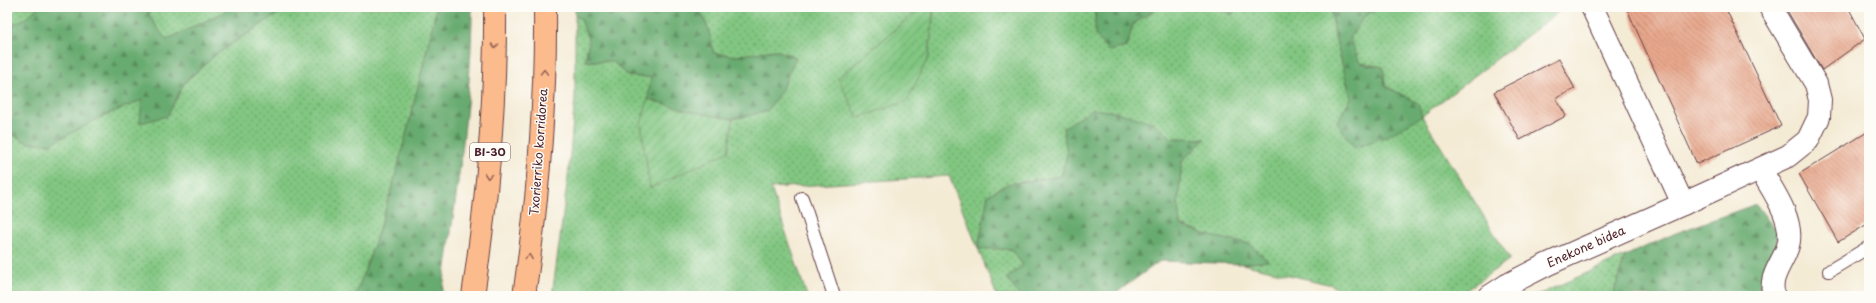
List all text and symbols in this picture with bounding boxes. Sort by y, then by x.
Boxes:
one-way arrow [491,43,499,49]
one-way arrow [540,69,548,75]
street label: Txorierriko korridorea [525,87,551,216]
road number: BI-30 [470,143,510,161]
one-way arrow [483,173,492,179]
street label: Enekone bidea [1543,221,1628,271]
one-way arrow [524,254,533,261]

